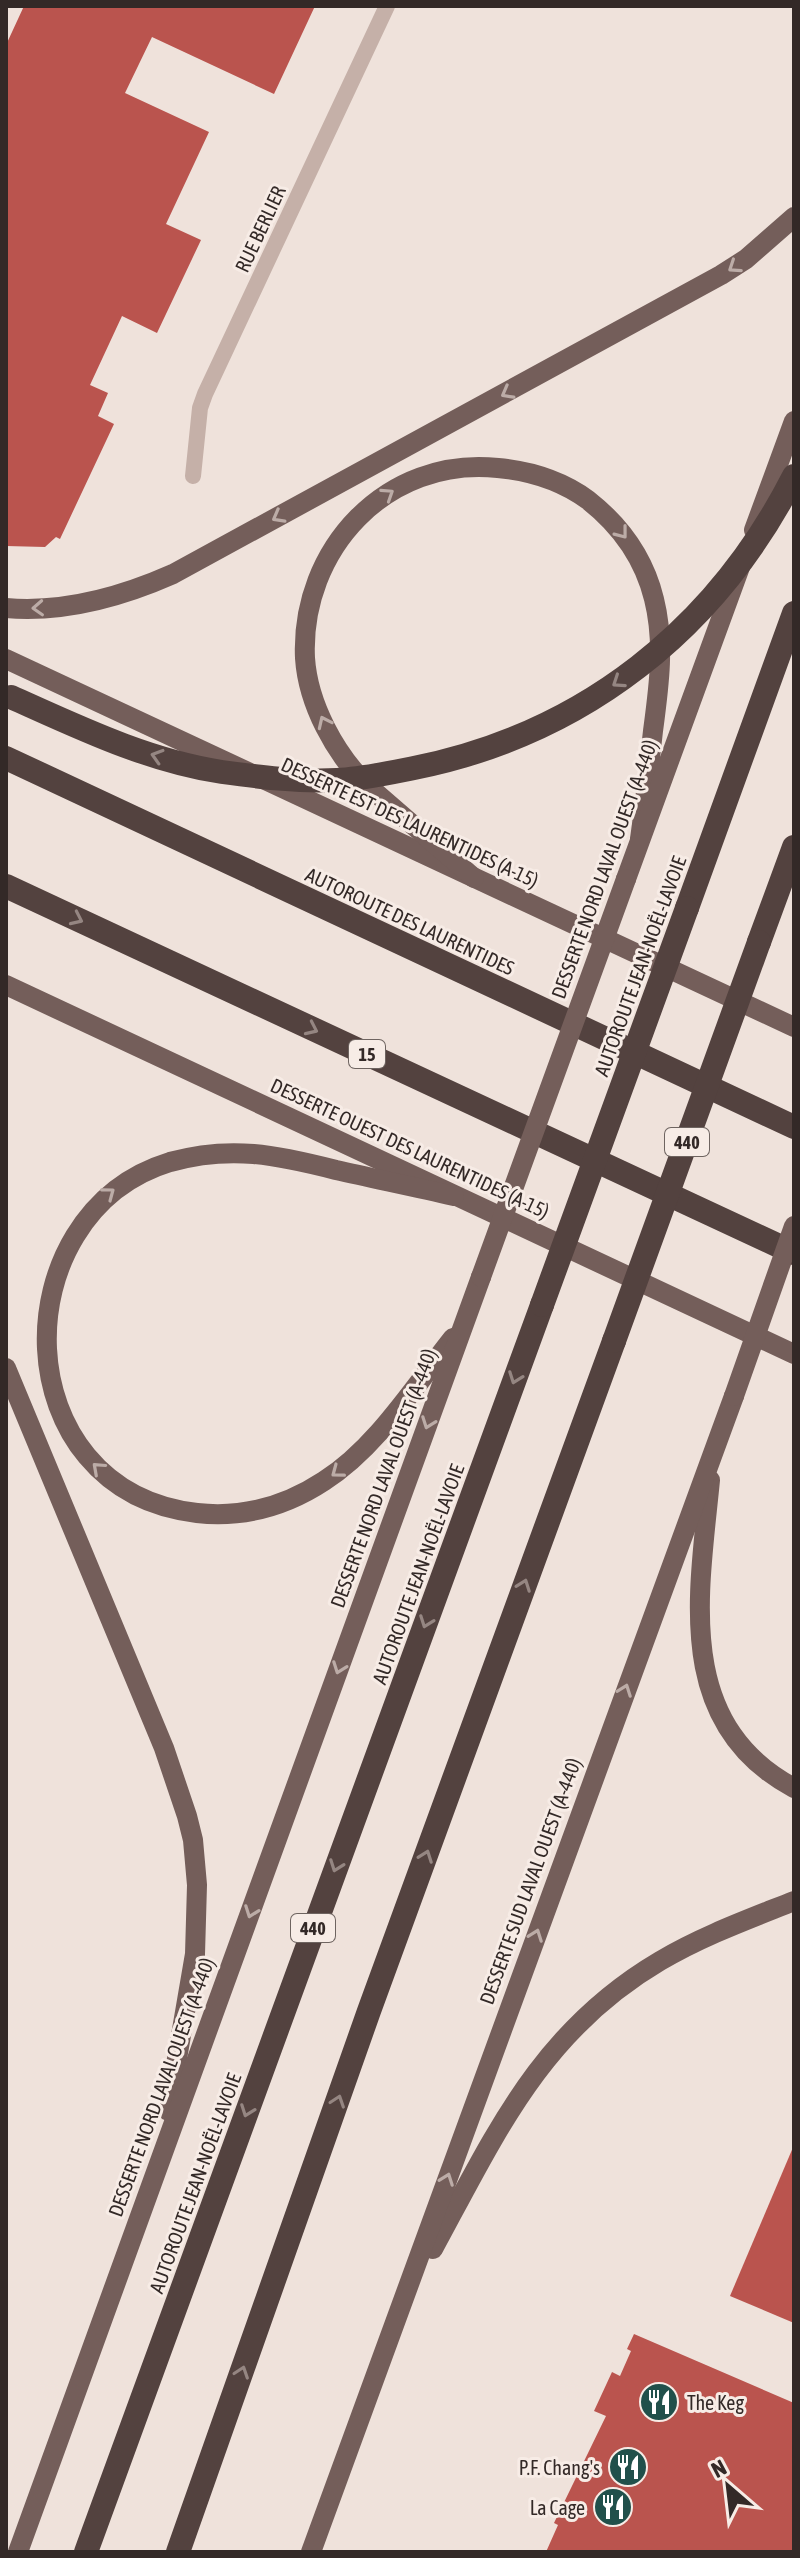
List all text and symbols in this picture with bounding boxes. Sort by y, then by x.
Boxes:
street label: RUE BERLIER [230,182,290,276]
one-way arrow [728,257,743,272]
one-way arrow [501,383,516,399]
one-way arrow [379,489,394,504]
one-way arrow [273,507,287,523]
one-way arrow [612,524,626,539]
one-way arrow [31,599,44,616]
one-way arrow [613,672,627,687]
one-way arrow [318,716,334,730]
street label: DESSERTE NORD LAVAL OUEST (A-440) [546,736,662,1002]
one-way arrow [151,749,164,765]
street label: DESSERTE EST DES LAURENTIDES (A-15) [278,752,542,892]
street label: AUTOROUTE JEAN-NOËL-LAVOIE [589,852,691,1079]
street label: AUTOROUTE DES LAURENTIDES [302,863,518,979]
one-way arrow [68,909,83,925]
one-way arrow [304,1019,318,1035]
road number: 15 [349,1040,385,1068]
street label: DESSERTE OUEST DES LAURENTIDES (A-15) [267,1073,553,1223]
road number: 440 [665,1128,709,1156]
one-way arrow [100,1188,115,1202]
street label: DESSERTE NORD LAVAL OUEST (A-440) [325,1345,441,1611]
one-way arrow [508,1370,525,1384]
one-way arrow [421,1416,438,1430]
street label: AUTOROUTE JEAN-NOËL-LAVOIE [367,1460,469,1687]
one-way arrow [331,1462,346,1476]
one-way arrow [93,1464,108,1478]
one-way arrow [514,1579,531,1593]
one-way arrow [419,1615,435,1629]
one-way arrow [333,1660,349,1674]
one-way arrow [615,1684,632,1698]
street label: DESSERTE SUD LAVAL OUEST (A-440) [475,1755,585,2007]
one-way arrow [416,1850,432,1864]
one-way arrow [329,1859,346,1873]
one-way arrow [244,1904,260,1918]
road number: 440 [291,1914,335,1942]
one-way arrow [526,1928,542,1942]
street label: DESSERTE NORD LAVAL OUEST (A-440) [103,1954,219,2220]
street label: AUTOROUTE JEAN-NOËL-LAVOIE [144,2069,246,2296]
one-way arrow [328,2095,344,2109]
one-way arrow [240,2103,257,2117]
one-way arrow [437,2173,454,2187]
one-way arrow [233,2366,249,2380]
restaurant icon: The Keg [638,2381,680,2423]
place label: The Keg [687,2391,744,2414]
restaurant icon: P.F. Chang's [607,2446,649,2488]
north arrow [688,2446,768,2526]
text: N [707,2454,730,2483]
place label: P.F. Chang's [519,2456,600,2479]
restaurant icon: La Cage [592,2486,634,2528]
place label: La Cage [530,2496,585,2519]

